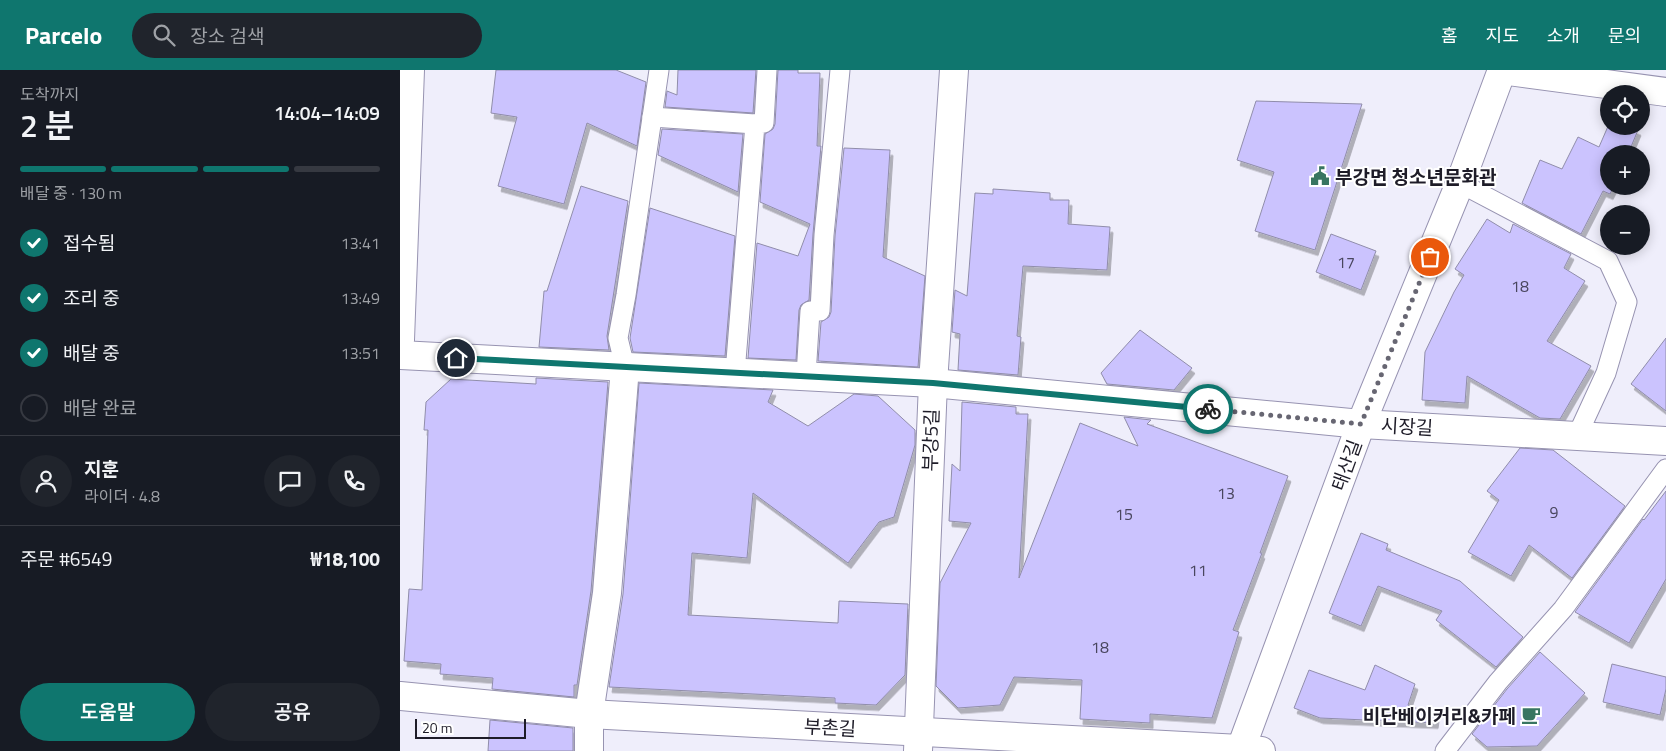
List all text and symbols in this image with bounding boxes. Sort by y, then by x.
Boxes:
search box [132,13,482,58]
text: Parcelo [25,17,102,53]
icon: search [150,21,178,49]
text: 장소 검색 [190,21,264,50]
text: 홈 [1441,22,1458,49]
text: 지도 [1486,22,1519,49]
text: 소개 [1547,22,1580,49]
text: 문의 [1608,22,1641,49]
text: 도착까지 [20,82,79,106]
map controls [1600,85,1650,255]
button: locate [1600,85,1650,135]
text: 14:04–14:09 [274,98,380,127]
text: 2 분 [20,101,74,149]
button: + [1600,145,1650,195]
place label: 부강면 청소년문화관 [1335,162,1497,191]
public building icon: 부강면 청소년문화관 [1309,165,1331,187]
text: 배달 중 · 130 m [20,181,122,205]
button: − [1600,205,1650,255]
text: 접수됨 [63,228,115,257]
icon: check [20,229,48,257]
text: 13:41 [341,231,380,255]
pin [1409,236,1451,278]
icon: bag [1416,243,1444,271]
house number: 17 [1337,250,1355,274]
house number: 18 [1511,274,1529,298]
text: 조리 중 [63,283,120,312]
icon: check [20,284,48,312]
text: 13:49 [341,286,380,310]
pin [435,337,477,379]
text: 배달 중 [63,338,120,367]
icon: check [20,339,48,367]
text: 13:51 [341,341,380,365]
icon: home [442,344,470,372]
courier [1183,384,1233,434]
text: 배달 완료 [63,393,137,422]
icon: bike [1194,395,1222,423]
street label: 부강5길 [914,408,946,472]
street label: 시장길 [1380,410,1434,442]
street label: 태산길 [1323,435,1369,495]
text: 지훈 [84,454,119,483]
button: person [20,455,72,507]
button: chat [264,455,316,507]
button: phone [328,455,380,507]
house number: 13 [1217,481,1235,505]
text: 라이더 · 4.8 [84,484,160,508]
house number: 9 [1550,500,1559,524]
house number: 15 [1115,502,1133,526]
text: 주문 #6549 [20,544,112,573]
text: ₩18,100 [311,544,380,573]
house number: 11 [1189,558,1207,582]
house number: 18 [1091,635,1109,659]
button: 도움말 [20,683,195,741]
button: 공유 [205,683,380,741]
place label: 비단베이커리&카페 [1363,701,1516,730]
cafe icon: 비단베이커리&카페 [1520,704,1542,726]
street label: 부촌길 [803,711,857,743]
scale bar [415,716,526,739]
text: 20 m [422,717,452,738]

